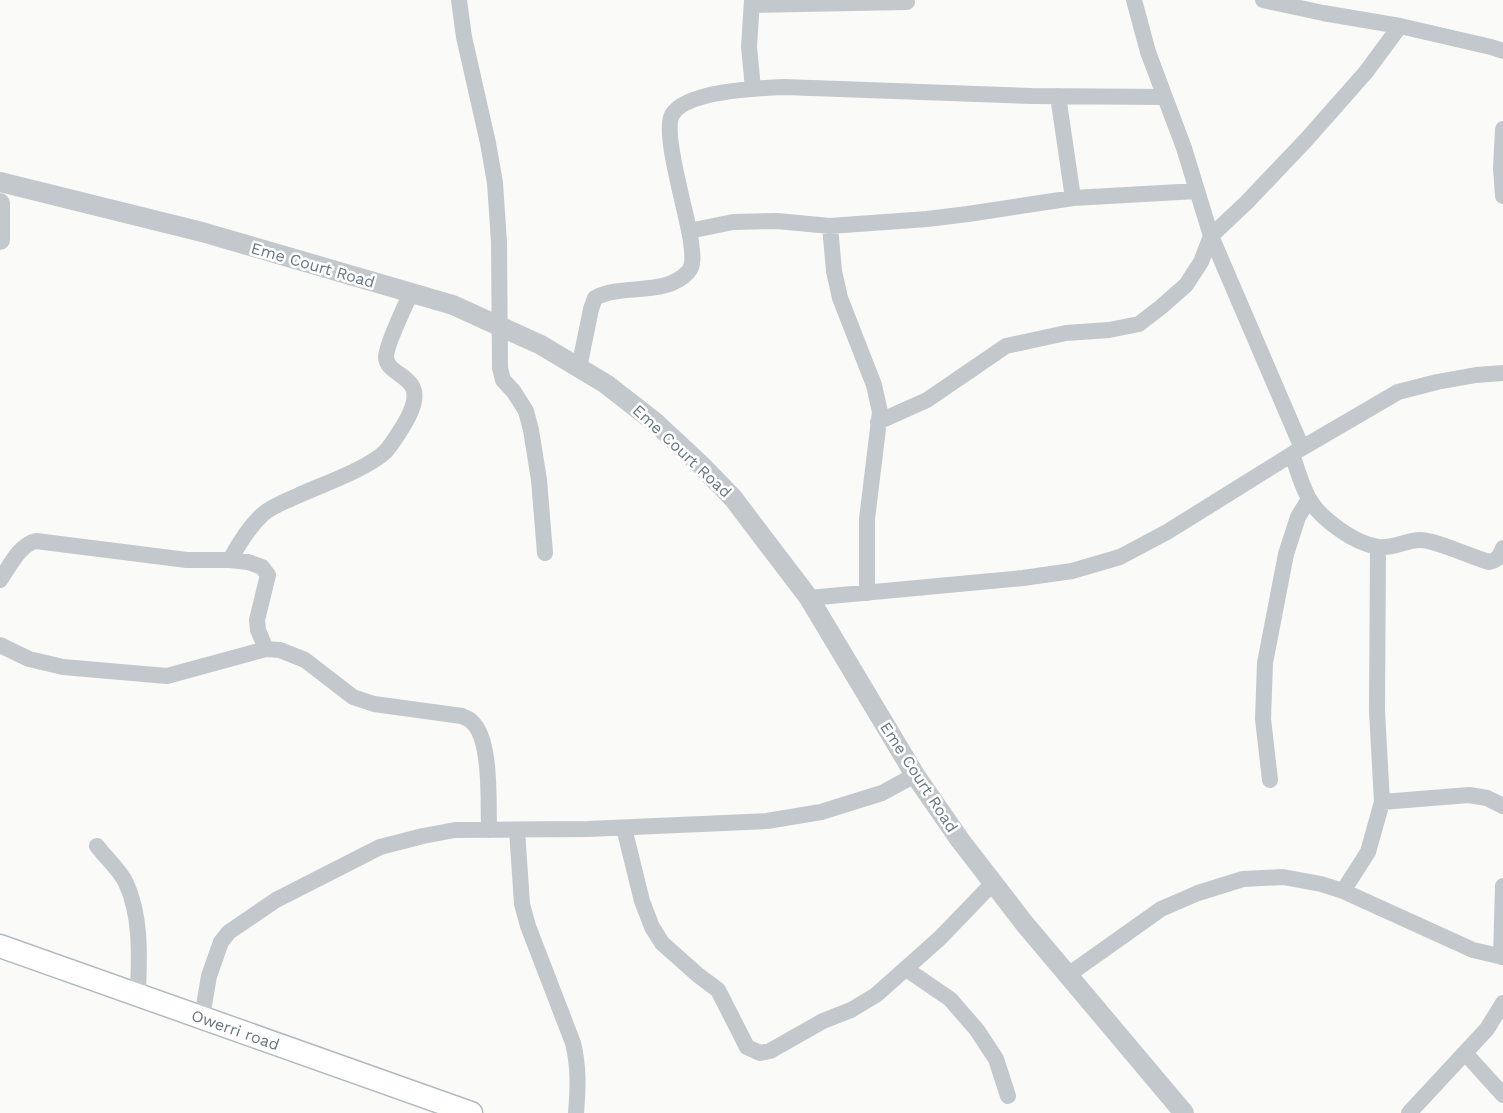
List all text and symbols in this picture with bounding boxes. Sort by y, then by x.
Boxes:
street label: Eme Court Road [249,238,377,292]
street label: Eme Court Road [629,400,735,502]
street label: Eme Court Road [876,718,962,836]
street label: Owerri road [189,1005,282,1054]

